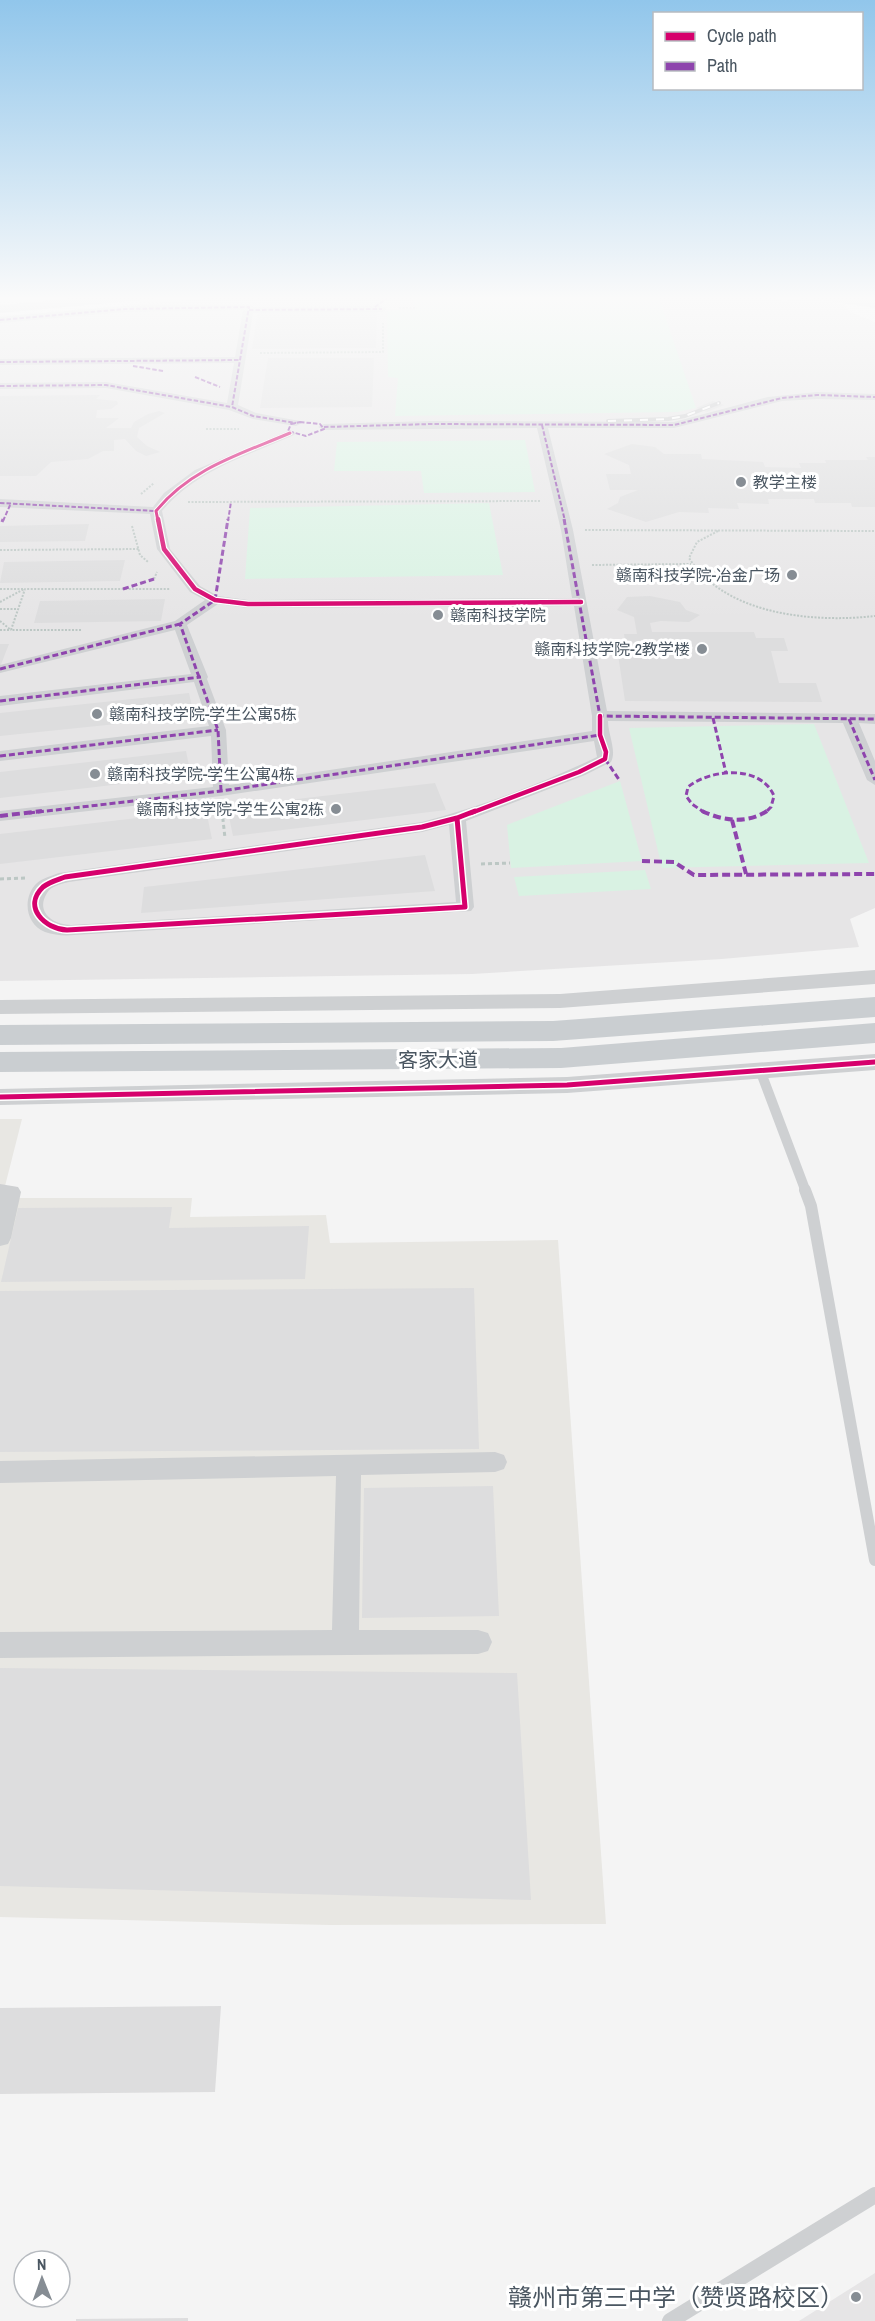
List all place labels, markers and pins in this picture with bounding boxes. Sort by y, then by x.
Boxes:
place label: 教学主楼 [753,471,817,493]
marker: 教学主楼 [734,475,748,489]
place label: 赣南科技学院-冶金广场 [616,564,780,586]
marker: 赣南科技学院-冶金广场 [785,568,799,582]
place label: 赣南科技学院 [450,604,546,626]
marker: 赣南科技学院 [431,608,445,622]
place label: 赣南科技学院-2教学楼 [534,638,690,660]
marker: 赣南科技学院-2教学楼 [695,642,709,656]
place label: 赣南科技学院-学生公寓5栋 [109,703,297,725]
marker: 赣南科技学院-学生公寓5栋 [90,707,104,721]
place label: 赣南科技学院-学生公寓4栋 [107,763,295,785]
marker: 赣南科技学院-学生公寓4栋 [88,767,102,781]
place label: 赣南科技学院-学生公寓2栋 [136,798,324,820]
marker: 赣南科技学院-学生公寓2栋 [329,802,343,816]
place label: 赣州市第三中学（赞贤路校区） [508,2281,844,2313]
marker: 赣州市第三中学（赞贤路校区） [849,2290,863,2304]

